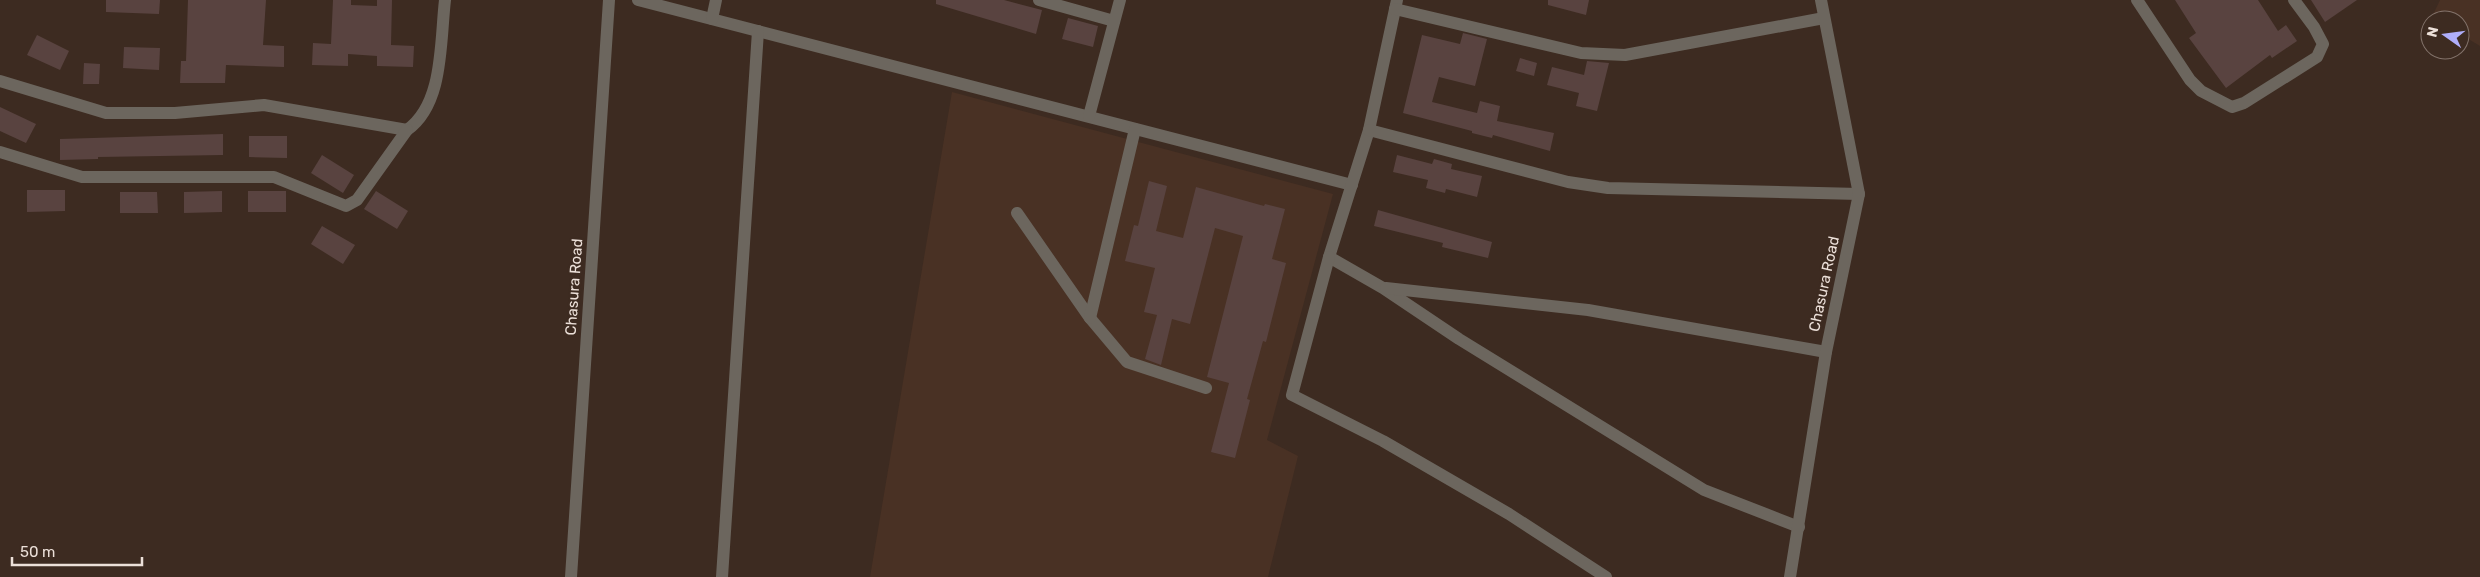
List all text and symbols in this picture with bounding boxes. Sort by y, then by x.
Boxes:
north arrow [2420,10,2470,60]
text: N [2423,25,2442,39]
street label: Chasura Road [1805,235,1843,333]
street label: Chasura Road [562,238,586,336]
scale bar [12,534,142,566]
text: 50 m [20,543,55,561]

